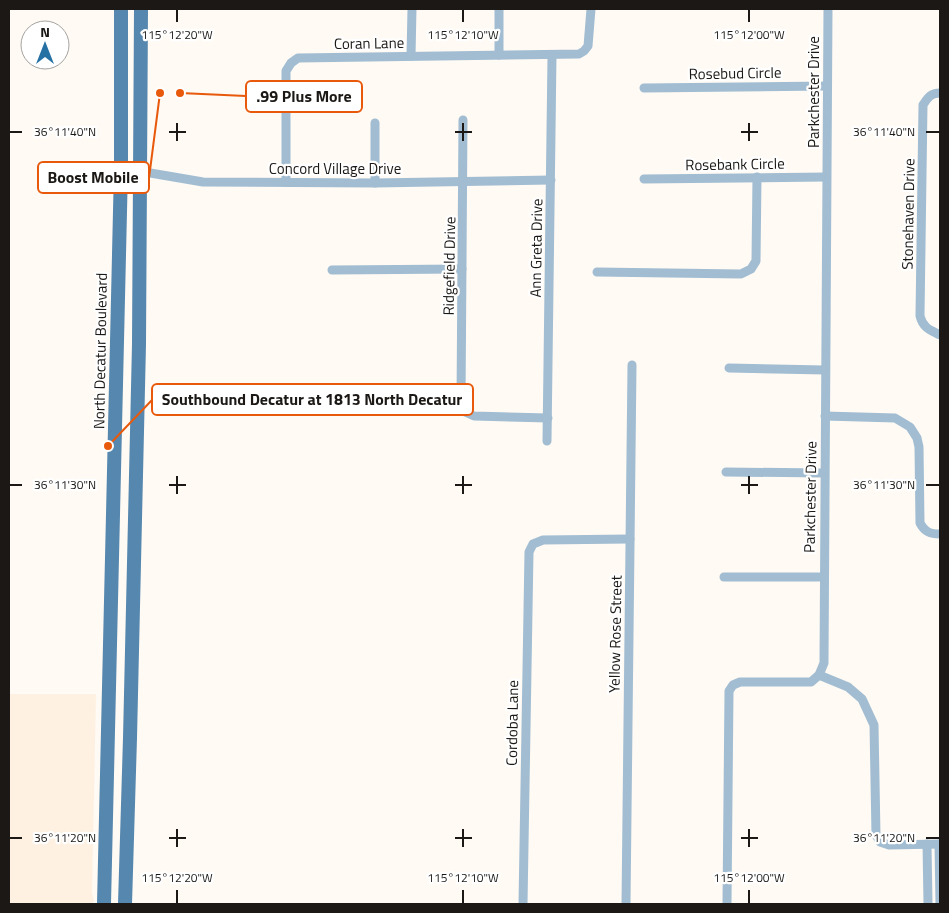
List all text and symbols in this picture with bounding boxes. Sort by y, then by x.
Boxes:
north arrow [20,20,70,70]
text: N [40,21,50,42]
text: 115°12'20"W [141,25,213,44]
text: 115°12'10"W [427,25,499,44]
text: 115°12'00"W [713,25,785,44]
street label: Coran Lane [334,31,404,55]
street label: Parkchester Drive [802,36,825,148]
street label: Rosebud Circle [688,61,782,85]
callout: .99 Plus More [246,81,362,112]
text: .99 Plus More [256,84,352,108]
text: 36°11'40"N [34,122,96,141]
text: 36°11'40"N [853,122,915,141]
street label: Rosebank Circle [685,152,785,176]
street label: Concord Village Drive [269,157,401,180]
street label: Stonehaven Drive [896,158,920,270]
callout: Boost Mobile [38,162,149,193]
text: Boost Mobile [47,165,139,189]
street label: Ann Greta Drive [524,198,548,298]
street label: Ridgefield Drive [437,216,461,316]
street label: North Decatur Boulevard [87,273,113,429]
callout: Southbound Decatur at 1813 North Decatur [152,384,473,415]
text: Southbound Decatur at 1813 North Decatur [162,387,462,411]
street label: Parkchester Drive [798,441,822,553]
text: 36°11'30"N [34,475,96,494]
text: 36°11'30"N [853,475,915,494]
street label: Yellow Rose Street [602,574,628,693]
street label: Cordoba Lane [500,680,524,766]
text: 36°11'20"N [34,828,96,847]
text: 36°11'20"N [853,828,915,847]
text: 115°12'20"W [141,868,213,887]
text: 115°12'10"W [427,868,499,887]
text: 115°12'00"W [713,868,785,887]

